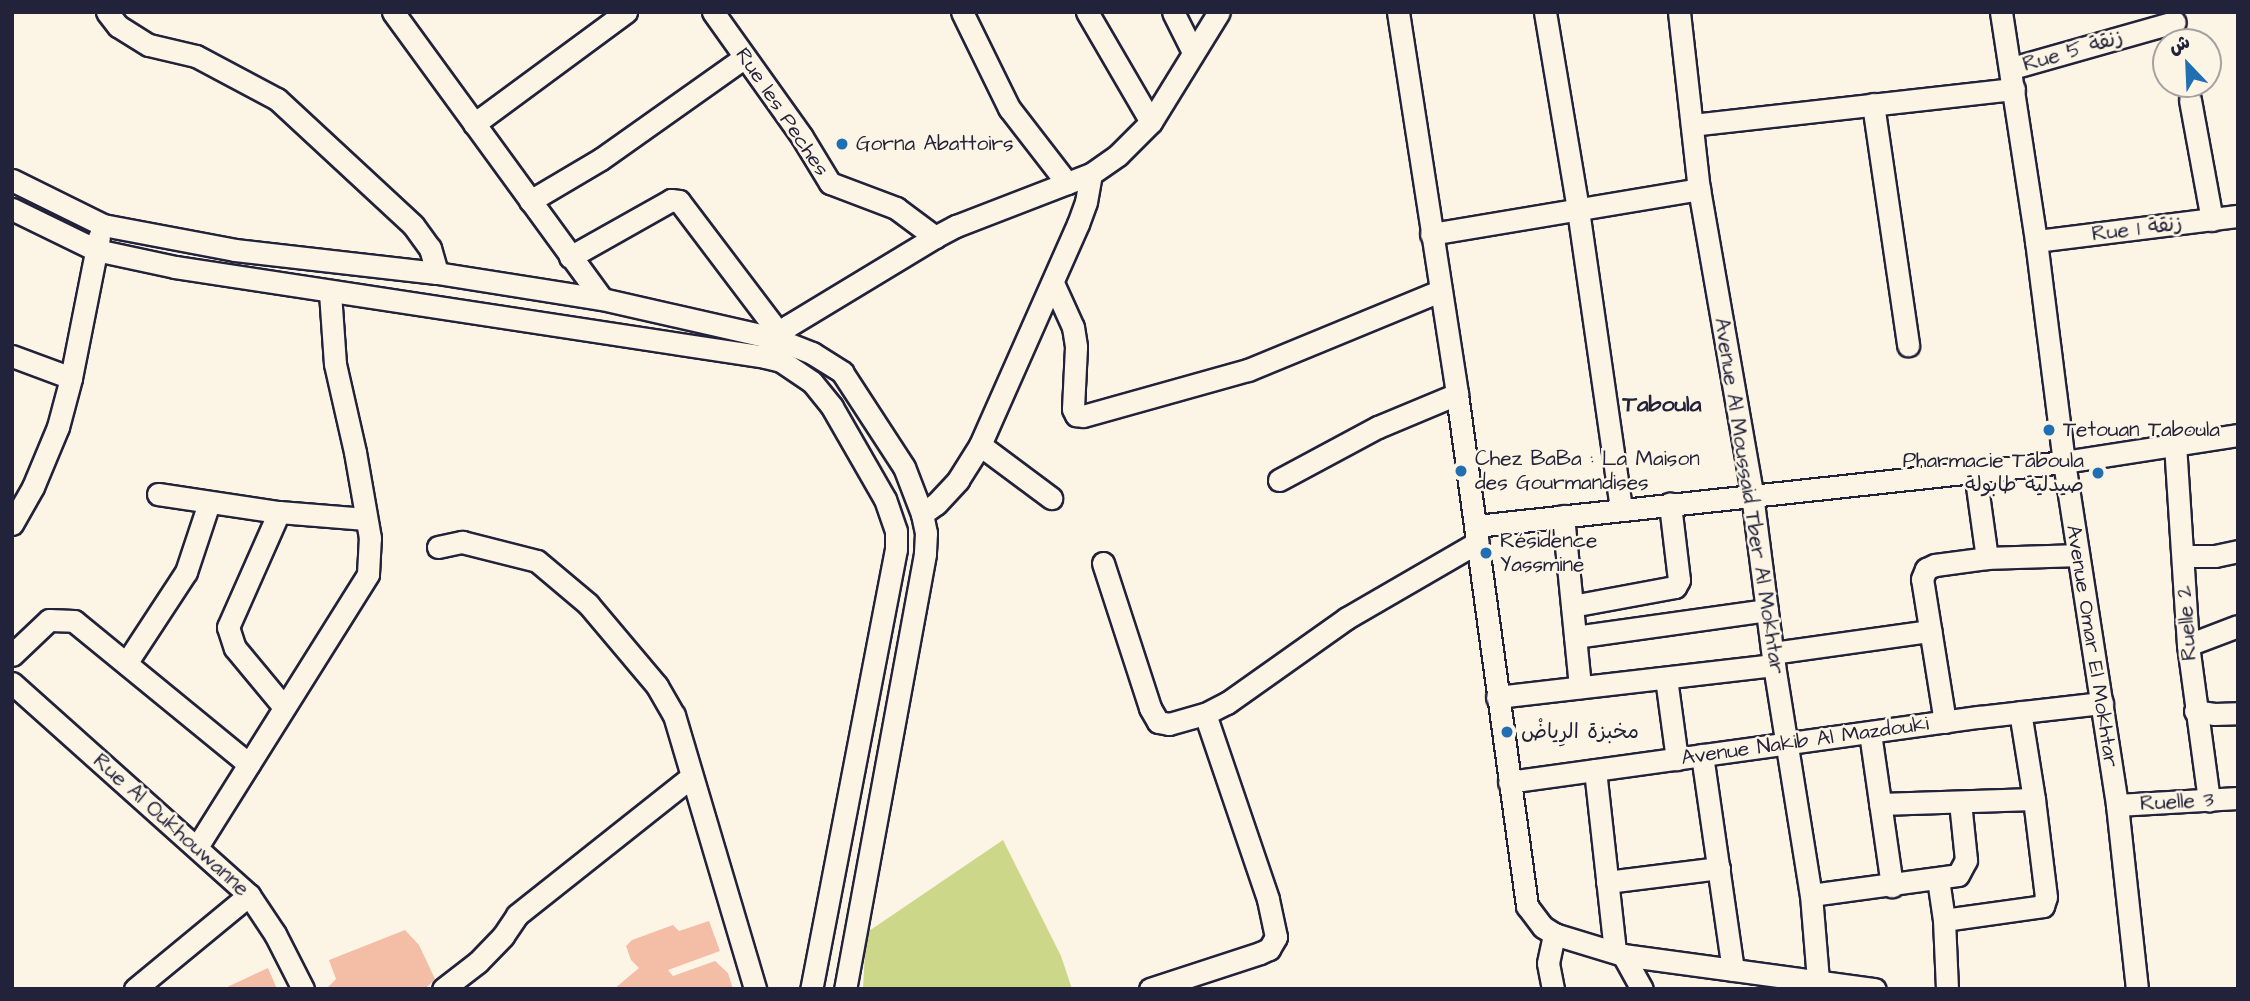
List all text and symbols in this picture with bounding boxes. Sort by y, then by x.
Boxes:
street label: Rue 5 زنقة [2020,25,2126,77]
north arrow [2152,28,2222,98]
text: ش [2164,29,2194,62]
street label: Rue les Peches [730,43,834,181]
place label: Gorna Abattoirs [856,131,1014,157]
marker: Gorna Abattoirs [834,136,850,152]
street label: Rue 1 زنقة [2090,211,2184,247]
street label: Avenue Al Moussaid Tber Al Mokhtar [1708,316,1790,676]
district label: Taboula [1623,390,1701,418]
place label: Tetouan Taboula [2063,417,2220,443]
marker: Tetouan Taboula [2041,422,2057,438]
place label: Chez BaBa : La Maison des Gourmandises [1475,446,1700,496]
place label: Pharmacie Taboula صيدلية طابولة [1903,448,2084,498]
marker: Chez BaBa : La Maison des Gourmandises [1453,463,1469,479]
marker: Pharmacie Taboula صيدلية طابولة [2090,465,2106,481]
street label: Avenue Omar El Mokhtar [2060,523,2124,769]
place label: Résidence Yassmine [1500,528,1597,578]
marker: Résidence Yassmine [1478,545,1494,561]
street label: Ruelle 2 [2172,585,2202,661]
street label: Avenue Nakib Al Mazdouki [1680,711,1930,771]
place label: مخبزة الرِياضْ [1521,719,1639,745]
marker: مخبزة الرِياضْ [1499,724,1515,740]
street label: Rue Al Oukhouwanne [88,748,254,902]
street label: Ruelle 3 [2139,787,2215,817]

